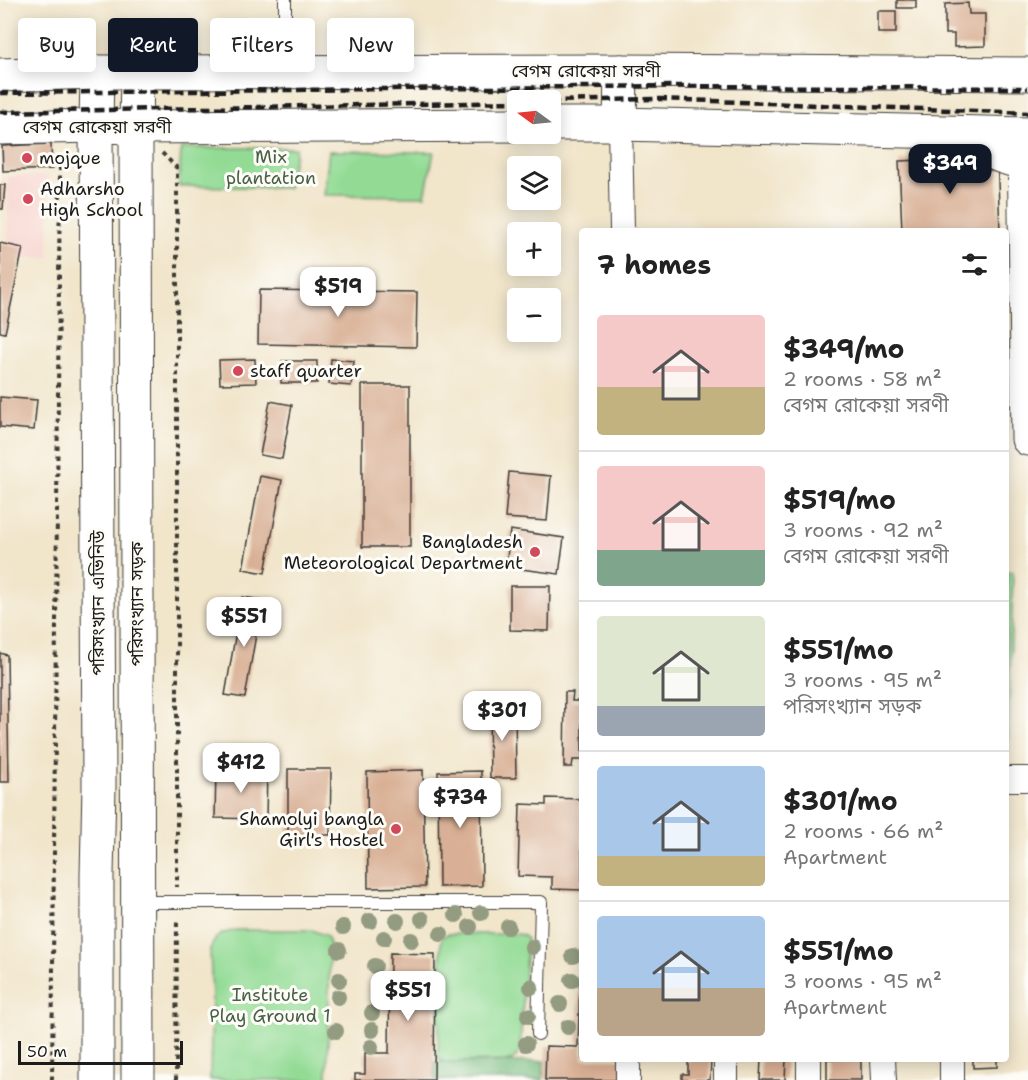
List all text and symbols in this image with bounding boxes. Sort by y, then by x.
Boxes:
chip: Buy [18,18,96,72]
chip: Rent [108,18,198,72]
chip: Filters [210,18,315,72]
chip: New [327,18,414,72]
street label: বেগম রোকেয়া সরণী [511,59,661,83]
north arrow [507,90,561,144]
map controls [507,90,561,342]
street label: বেগম রোকেয়া সরণী [22,115,172,139]
pin: $349 [914,144,986,195]
park label: Mix plantation [226,145,316,190]
place label: mojque [39,146,101,170]
text: $349 [923,150,977,176]
marker: mojque [20,151,34,165]
button: layers [507,156,561,210]
place label: Adharsho High School [40,177,143,222]
marker: Adharsho High School [21,192,35,206]
button: + [507,222,561,276]
text: 7 homes [597,247,711,282]
icon: filters [958,248,991,281]
pin: $519 [302,267,374,318]
text: $519 [314,273,362,299]
button: − [507,288,561,342]
text: $349/mo [783,331,905,366]
icon: home [645,339,717,411]
place label: staff quarter [250,359,362,383]
marker: staff quarter [231,364,245,378]
text: 2 rooms · 58 m² [783,366,942,392]
text: বেগম রোকেয়া সরণী [783,392,949,418]
text: $519/mo [783,482,896,517]
icon: home [645,490,717,562]
text: 3 rooms · 92 m² [783,517,943,543]
street label: পরিসংখ্যান এভিনিউ [86,530,110,676]
place label: Bangladesh Meteorological Department [284,530,523,575]
street label: পরিসংখ্যান সড়ক [125,541,149,666]
text: বেগম রোকেয়া সরণী [783,543,949,569]
marker: Bangladesh Meteorological Department [528,545,542,559]
pin: $551 [208,597,280,648]
text: $551 [221,603,268,629]
text: $551/mo [783,632,894,667]
icon: home [645,640,717,712]
text: 3 rooms · 95 m² [783,667,942,693]
pin: $301 [466,691,538,742]
text: পরিসংখ্যান সড়ক [783,693,921,719]
text: $301 [477,697,527,723]
pin: $412 [205,743,277,794]
text: $412 [217,749,265,775]
pin: $734 [424,778,496,829]
text: $301/mo [783,783,898,818]
text: $734 [433,784,487,810]
icon: home [645,790,717,862]
place label: Shamolyi bangla Girl's Hostel [239,807,385,852]
text: 2 rooms · 66 m² [783,818,944,844]
marker: Shamolyi bangla Girl's Hostel [389,822,403,836]
text: Apartment [783,844,887,870]
text: $551/mo [783,933,894,968]
icon: home [645,940,717,1012]
text: 3 rooms · 95 m² [783,968,942,994]
pin: $551 [372,971,444,1022]
text: $551 [385,977,432,1003]
park label: Institute Play Ground 1 [209,983,331,1028]
text: Apartment [783,994,887,1020]
scale bar [18,1038,183,1066]
text: 50 m [27,1041,67,1062]

